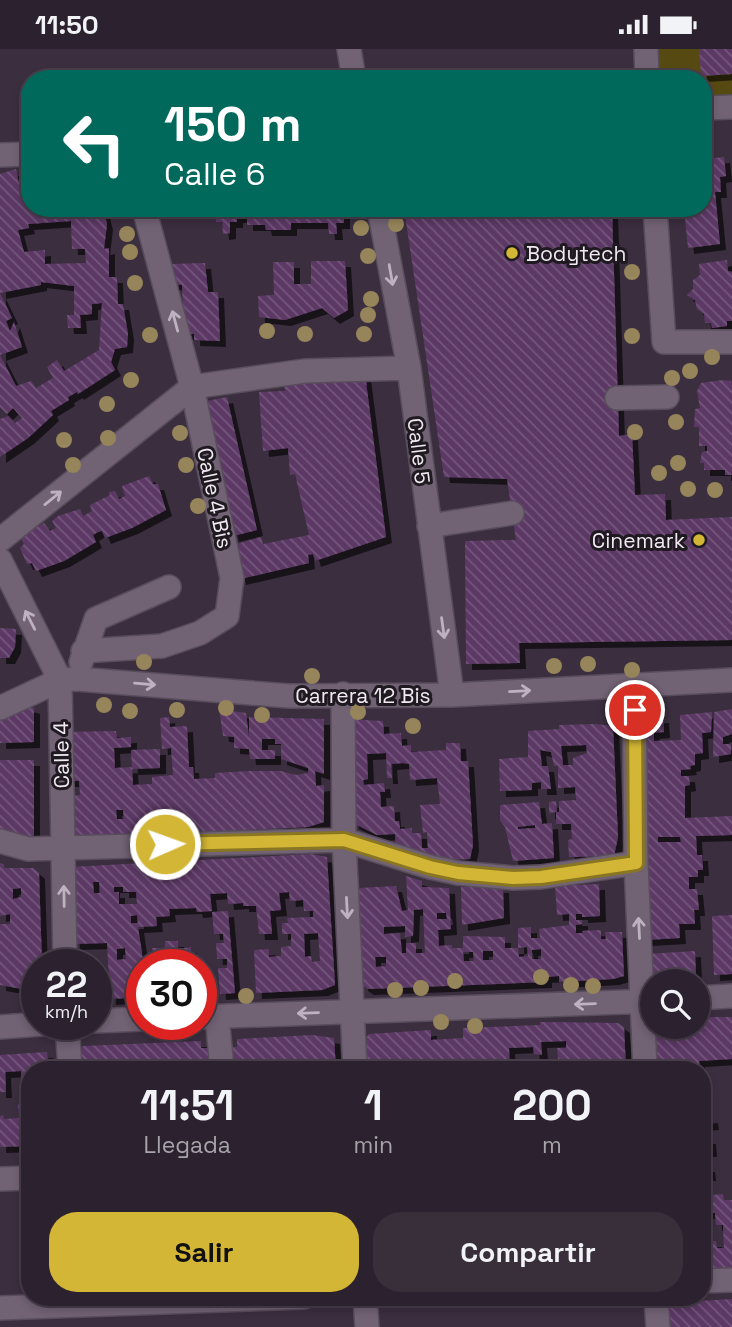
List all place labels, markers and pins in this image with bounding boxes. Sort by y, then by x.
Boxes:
place label: Bodytech [526,240,626,267]
marker: Bodytech [504,245,520,261]
place label: Cinemark [592,527,685,554]
marker: Cinemark [691,532,707,548]
pin [605,680,665,740]

